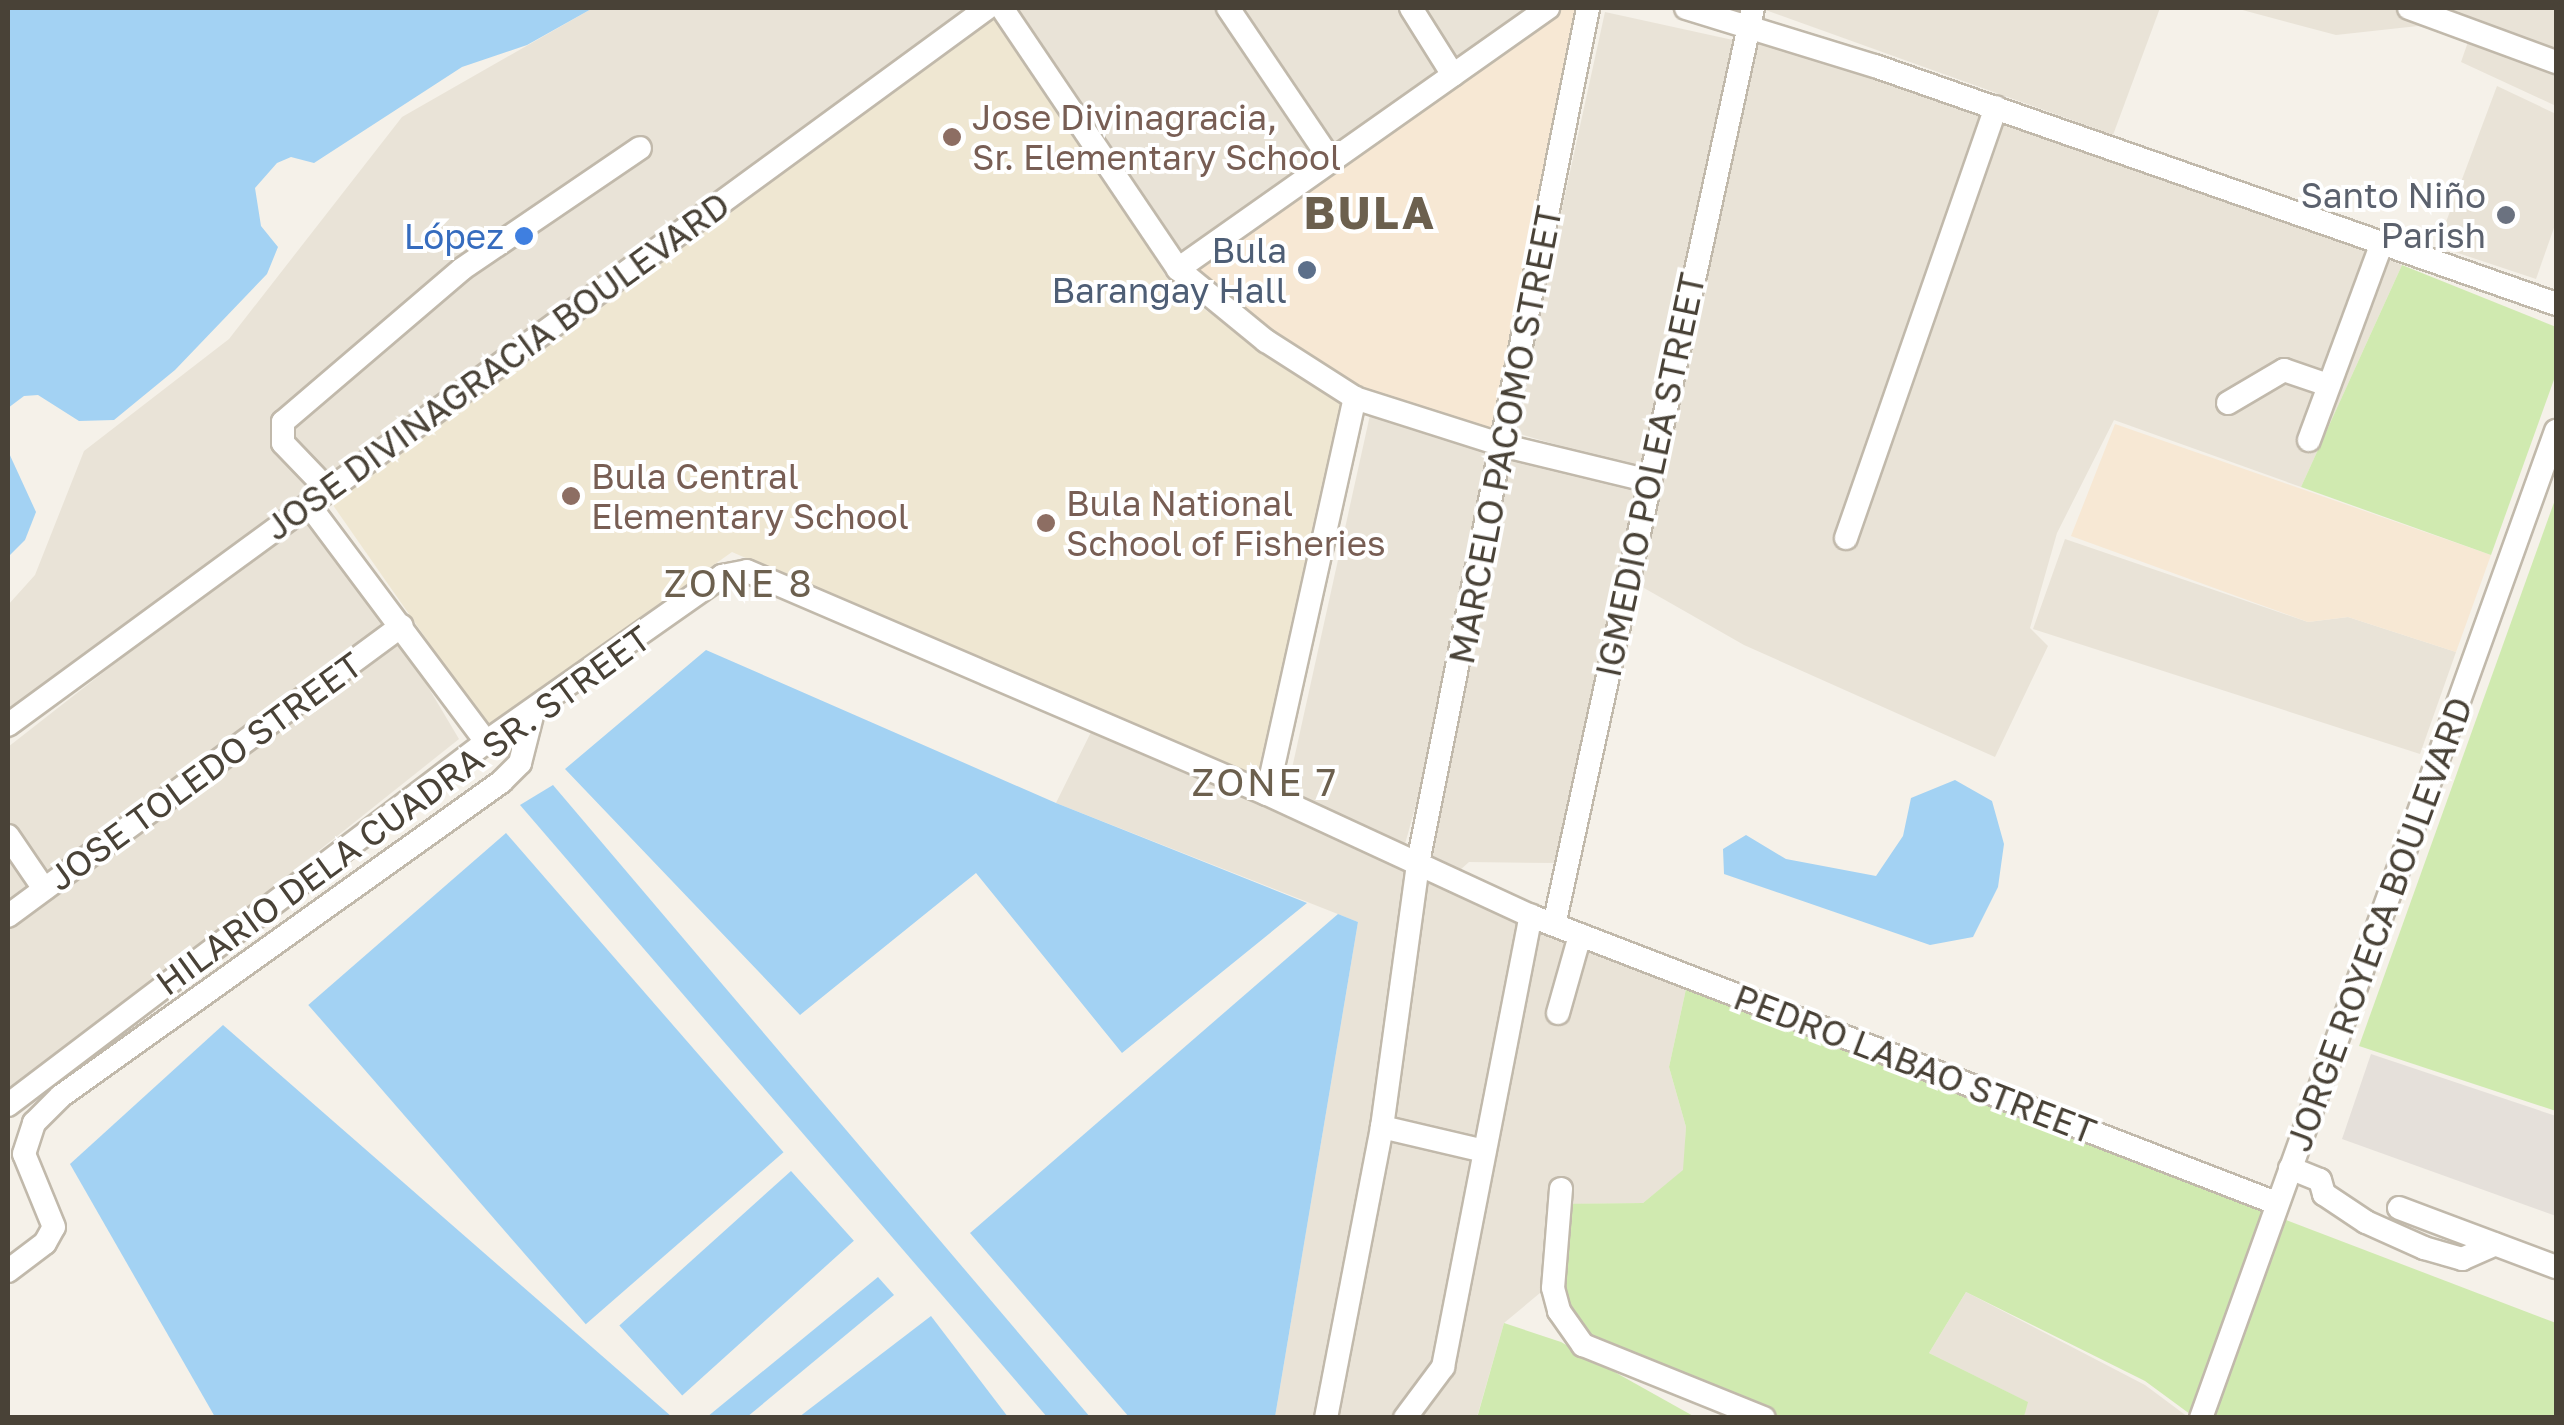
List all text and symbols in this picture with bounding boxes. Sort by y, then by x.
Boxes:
place label: Jose Divinagracia, Sr. Elementary School [972,96,1341,178]
marker: Jose Divinagracia, Sr. Elementary School [941,126,963,148]
place label: Santo Niño Parish [2300,174,2486,256]
street label: JOSE DIVINAGRACIA BOULEVARD [257,183,737,549]
district label: BULA [1303,186,1437,240]
street label: MARCELO PACOMO STREET [1440,203,1570,667]
marker: Santo Niño Parish [2495,204,2517,226]
place label: López [404,215,504,257]
marker: López [513,225,535,247]
place label: Bula Barangay Hall [1051,229,1287,311]
marker: Bula Barangay Hall [1296,259,1318,281]
street label: IGMEDIO POLEA STREET [1587,269,1713,681]
place label: Bula Central Elementary School [591,455,909,537]
place label: Bula National School of Fisheries [1066,482,1386,564]
marker: Bula Central Elementary School [560,485,582,507]
marker: Bula National School of Fisheries [1035,512,1057,534]
district label: ZONE 8 [664,560,814,606]
street label: HILARIO DELA CUADRA SR. STREET [148,617,658,1003]
street label: JOSE TOLEDO STREET [40,643,370,899]
street label: JORGE ROYECA BOULEVARD [2277,691,2481,1157]
district label: ZONE 7 [1191,759,1339,805]
street label: PEDRO LABAO STREET [1728,976,2102,1152]

